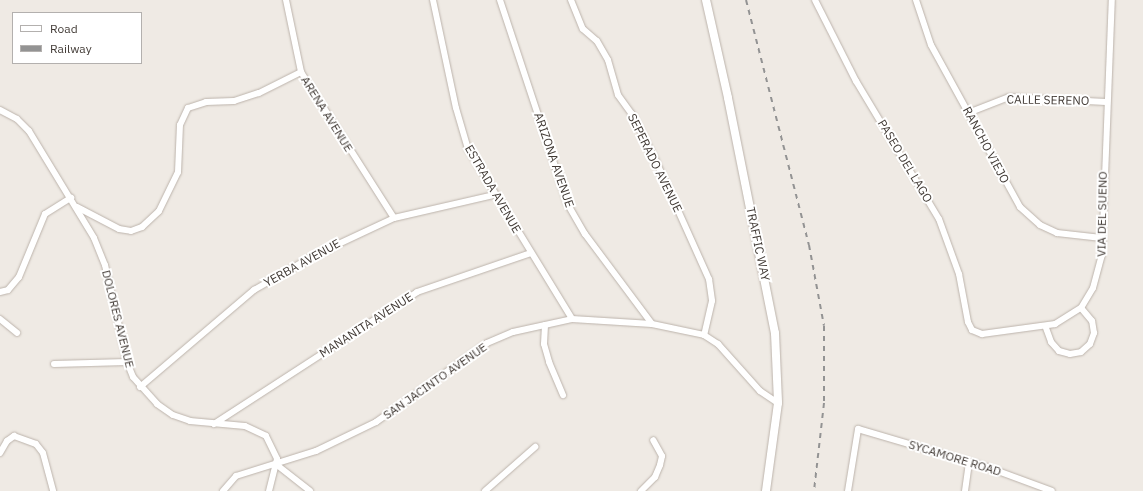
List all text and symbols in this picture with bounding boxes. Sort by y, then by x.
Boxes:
legend [12,12,142,64]
text: Road [50,21,78,36]
text: Railway [50,41,92,56]
street label: ARENA AVENUE [298,74,356,154]
street label: CALLE SERENO [1007,92,1089,108]
street label: RANCHO VIEJO [960,104,1012,186]
street label: ARIZONA AVENUE [531,111,577,209]
street label: SEPERADO AVENUE [625,111,685,215]
street label: PASEO DEL LAGO [875,117,935,205]
street label: ESTRADA AVENUE [462,142,524,236]
street label: VIA DEL SUENO [1094,171,1110,257]
street label: TRAFFIC WAY [743,206,773,282]
street label: YERBA AVENUE [261,236,343,290]
street label: DOLORES AVENUE [99,269,137,369]
street label: MANANITA AVENUE [317,289,415,361]
street label: SAN JACINTO AVENUE [380,340,490,422]
street label: SYCAMORE ROAD [907,437,1003,479]

